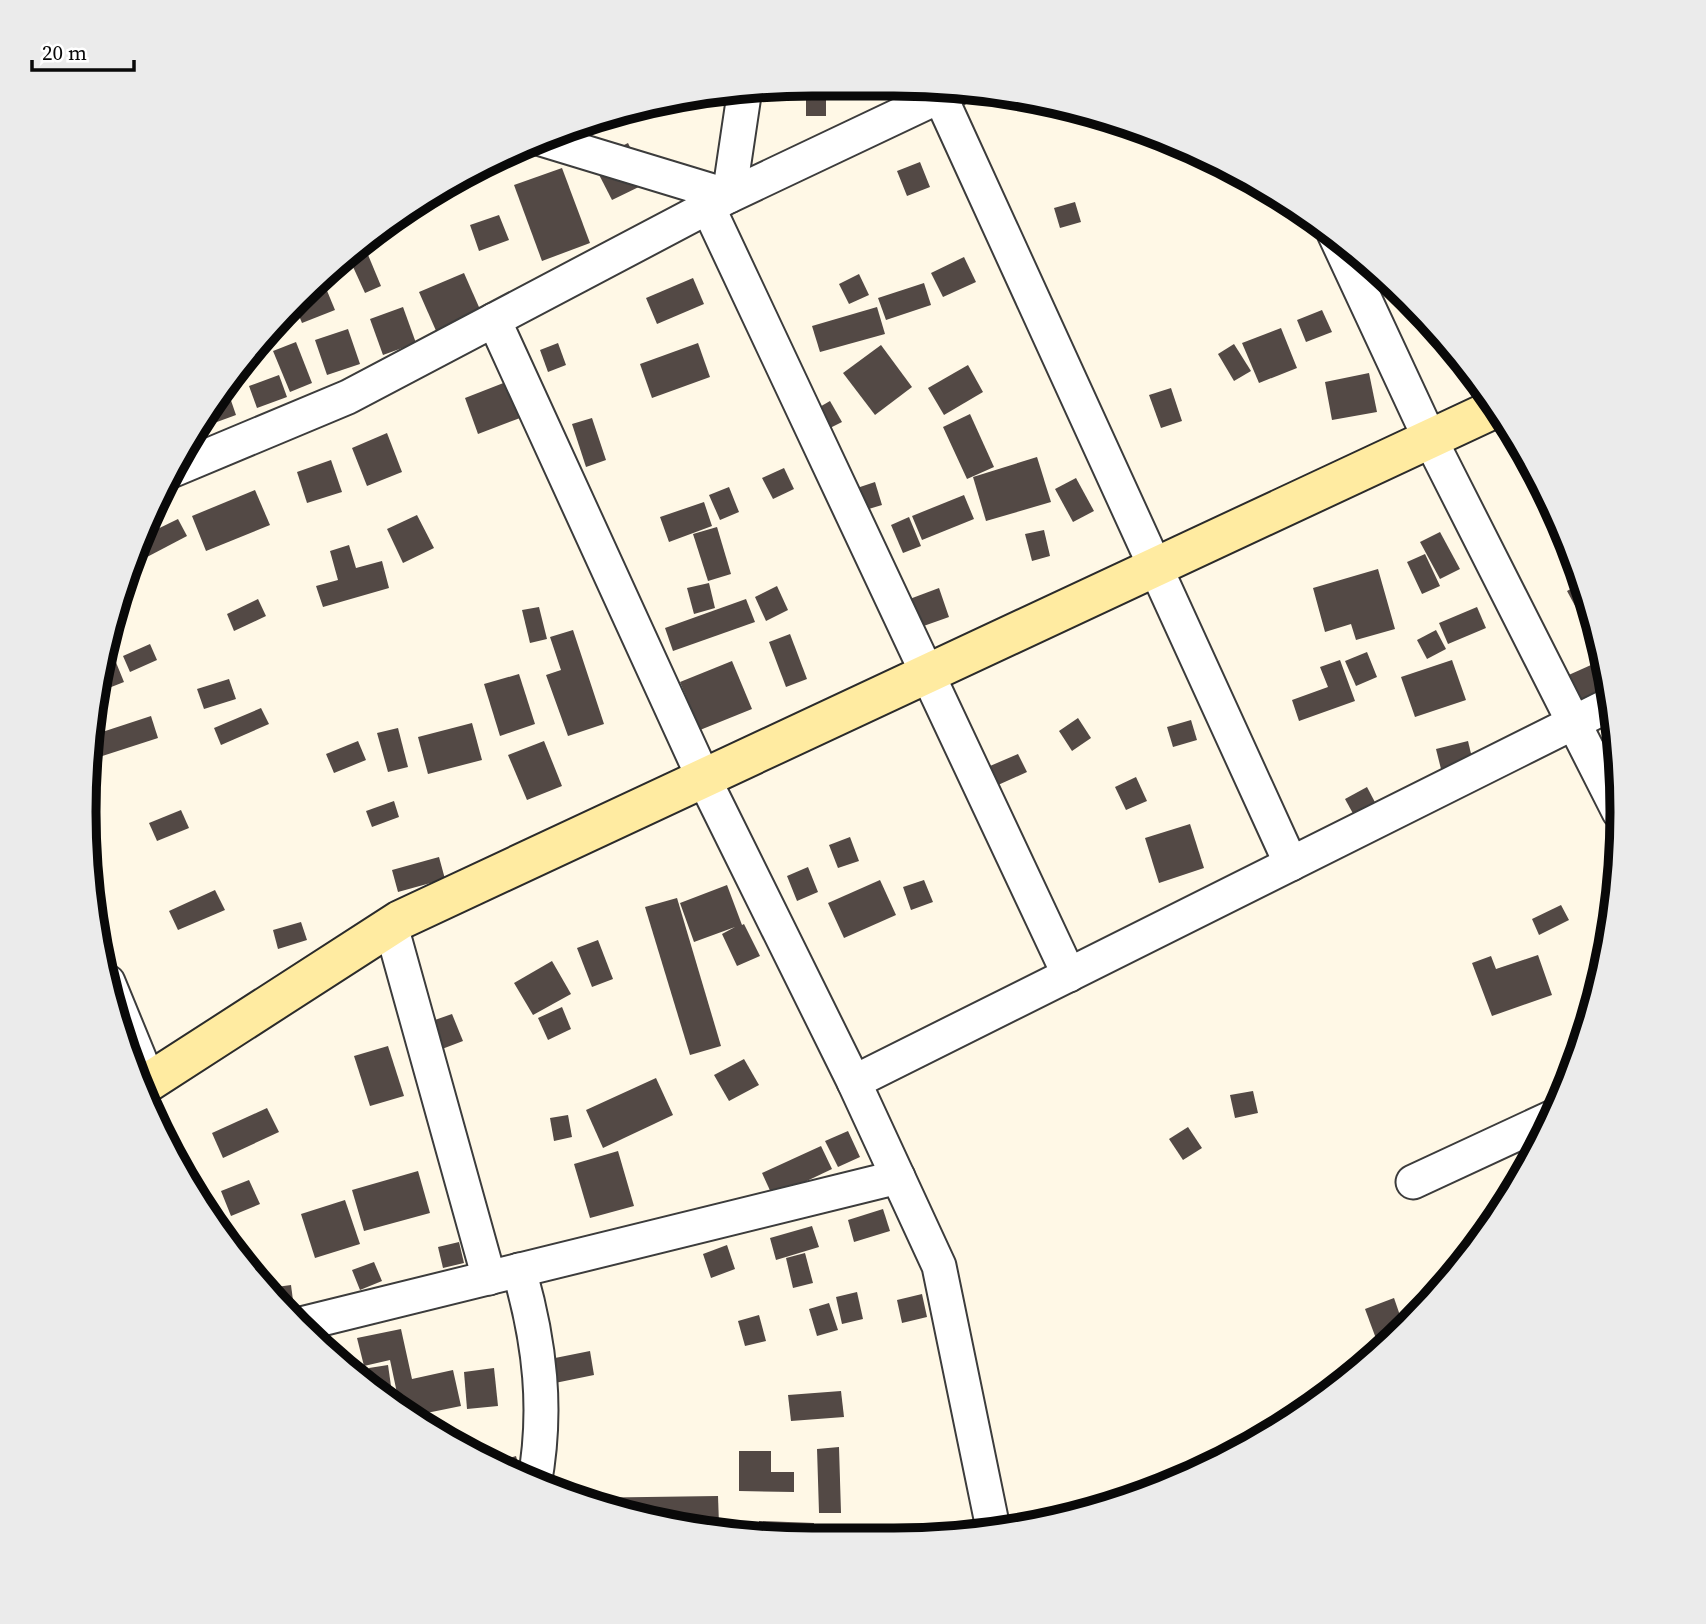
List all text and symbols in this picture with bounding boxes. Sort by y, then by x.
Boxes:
scale bar [32,28,133,72]
text: 20 m [42,38,87,67]

